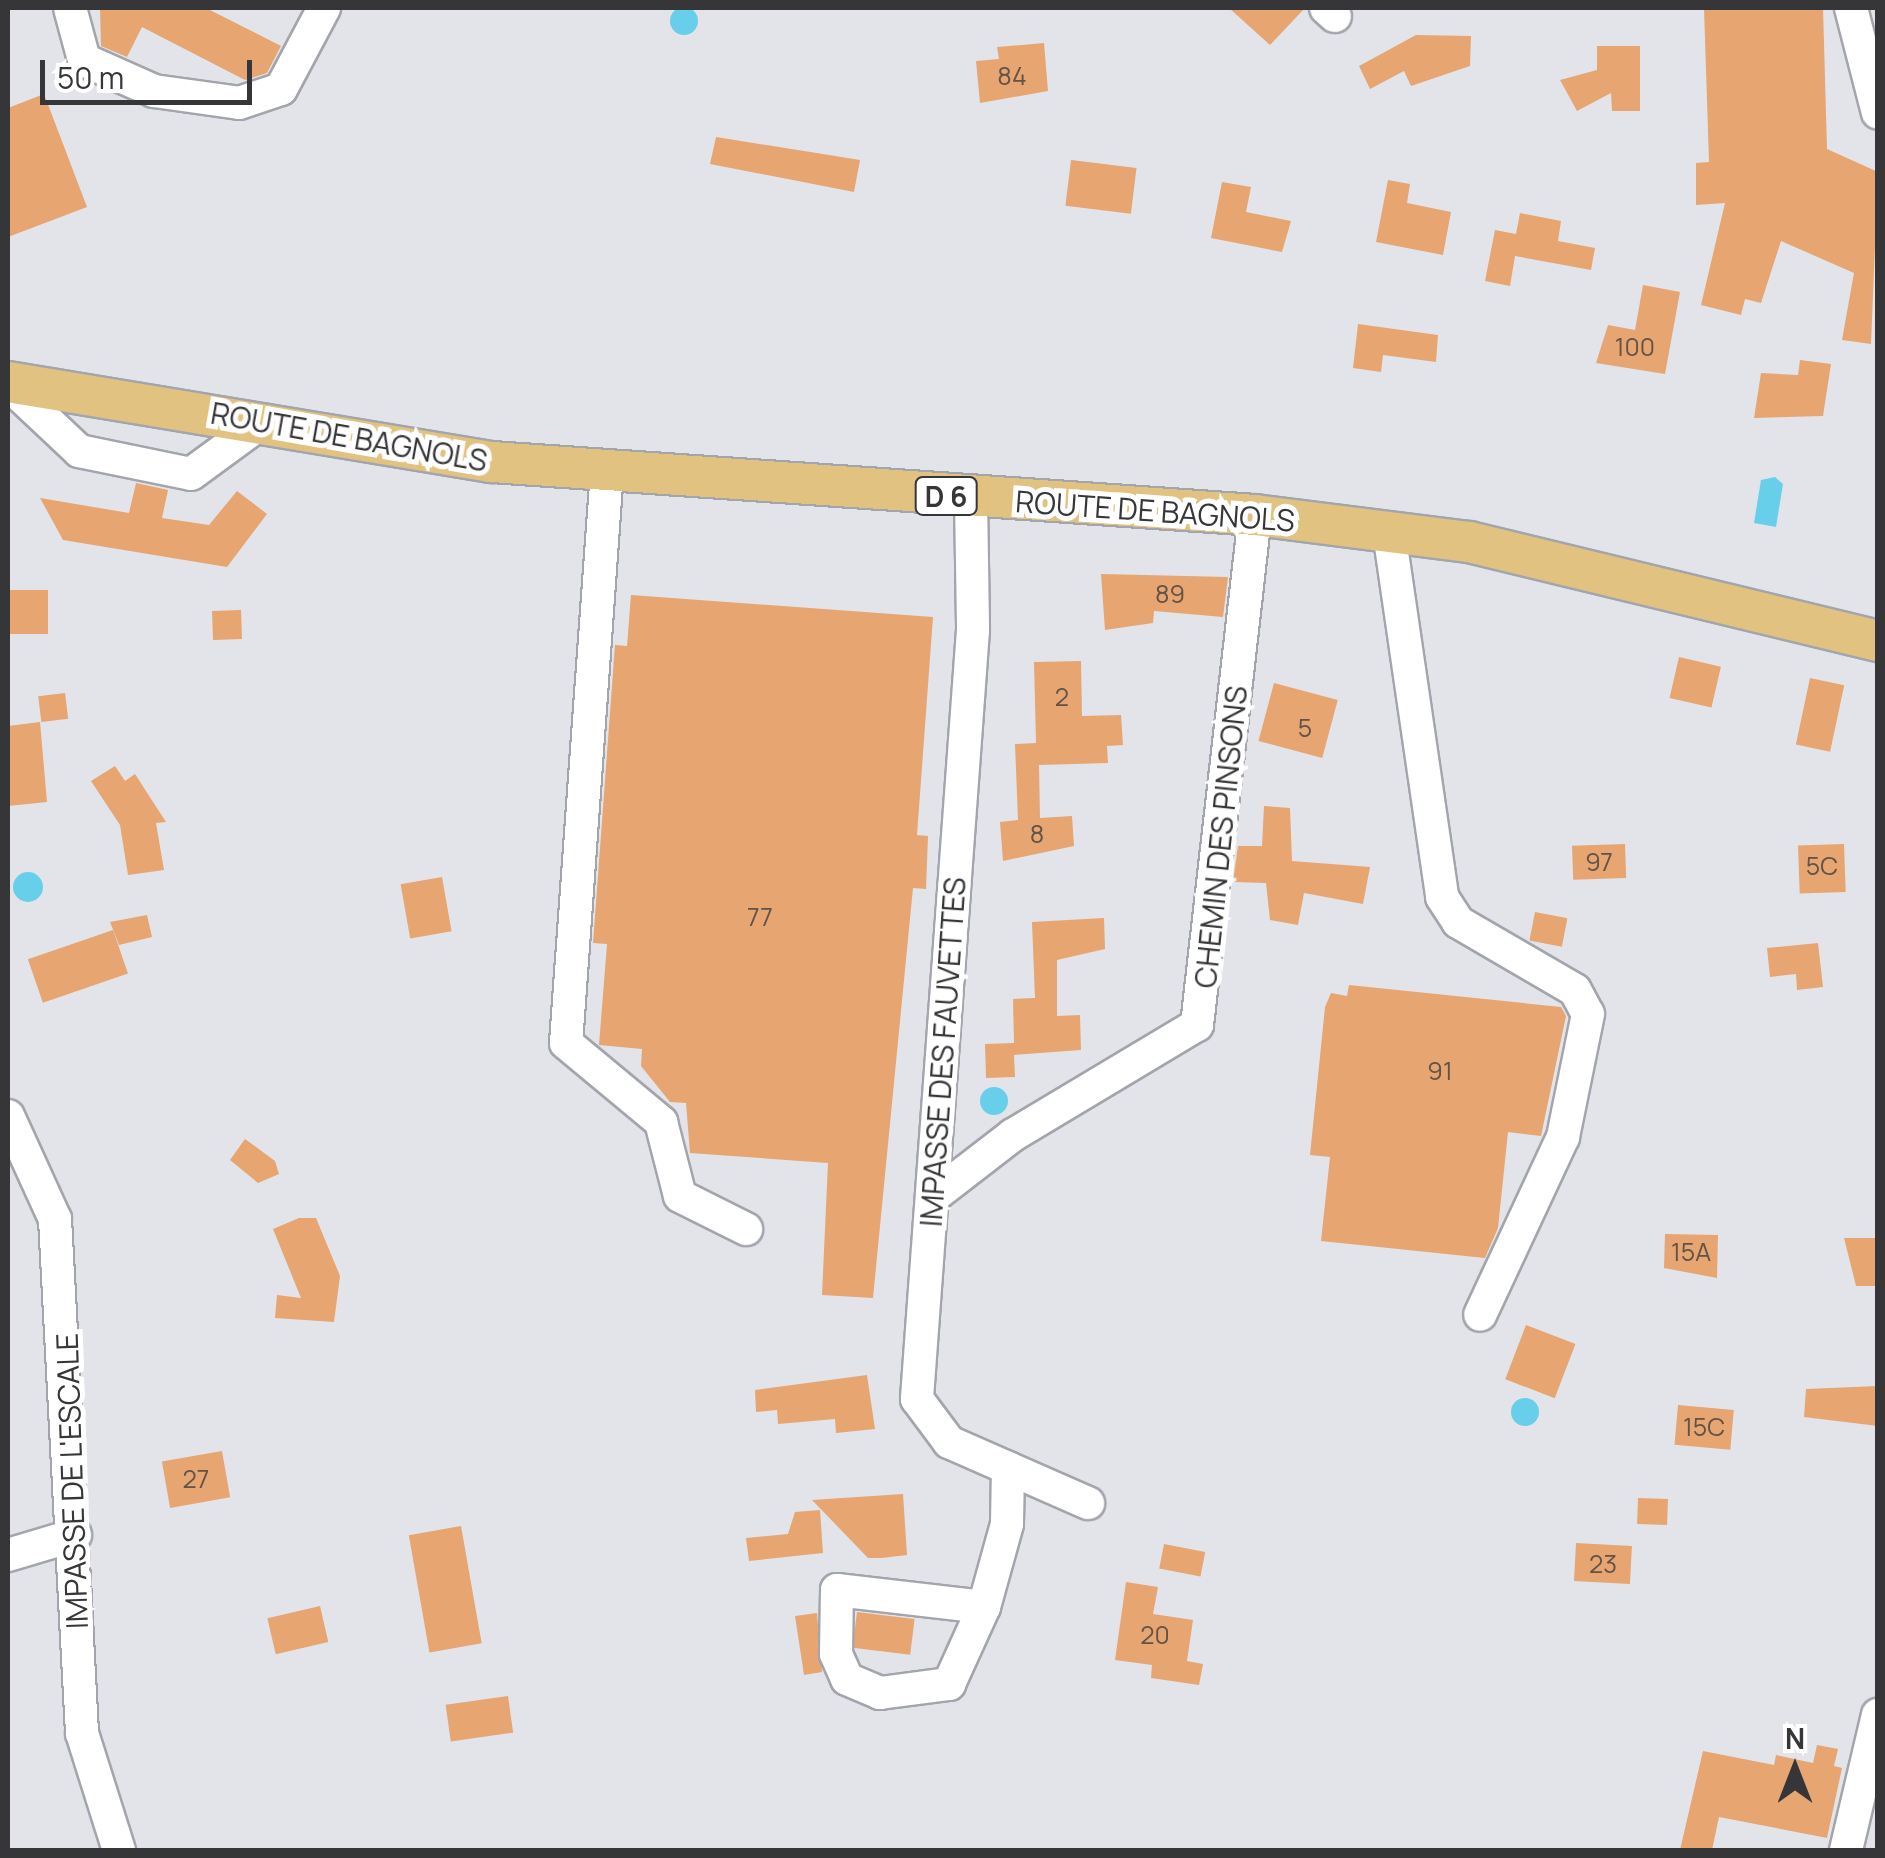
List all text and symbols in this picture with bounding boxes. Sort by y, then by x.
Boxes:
scale bar [45,40,258,102]
text: 50 m [57,57,124,98]
house number: 84 [997,61,1027,91]
house number: 100 [1615,332,1655,362]
street label: ROUTE DE BAGNOLS [208,395,490,479]
road number: D 6 [914,473,978,519]
street label: ROUTE DE BAGNOLS [1014,483,1296,539]
house number: 89 [1155,579,1185,609]
house number: 2 [1055,682,1069,712]
street label: CHEMIN DES PINSONS [1187,684,1255,990]
house number: 5 [1298,713,1312,743]
house number: 8 [1030,819,1044,849]
house number: 97 [1585,847,1613,877]
house number: 5C [1806,851,1838,881]
street label: IMPASSE DES FAUVETTES [913,876,973,1228]
house number: 77 [747,902,773,932]
house number: 91 [1427,1056,1453,1086]
house number: 15A [1671,1237,1711,1267]
street label: IMPASSE DE L'ESCALE [49,1332,95,1630]
house number: 15C [1683,1412,1725,1442]
house number: 27 [183,1464,209,1494]
house number: 23 [1589,1549,1617,1579]
house number: 20 [1140,1620,1170,1650]
north arrow [1745,1718,1845,1818]
text: N [1785,1719,1805,1757]

